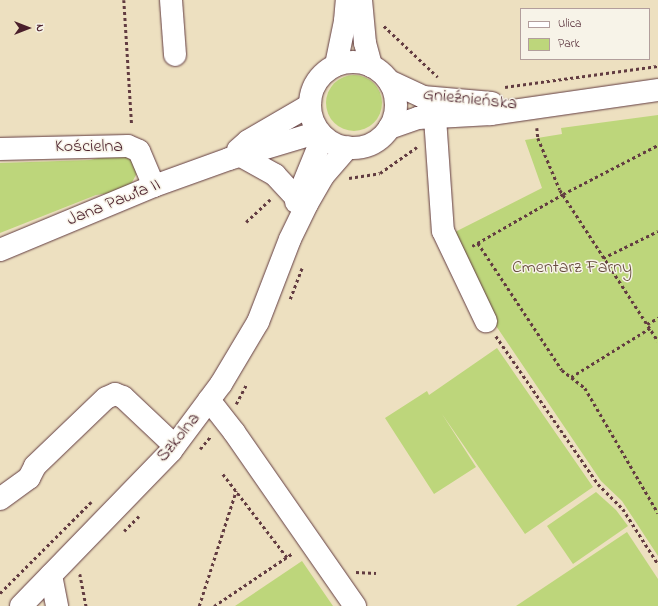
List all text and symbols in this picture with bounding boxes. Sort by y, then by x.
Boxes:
north arrow [8,8,48,48]
legend [520,8,650,60]
text: Ulica [558,15,582,33]
text: N [32,24,48,32]
text: Park [558,35,580,53]
street label: Gnieźnieńska [422,84,518,116]
street label: Kościelna [55,136,123,158]
street label: Jana Pawła II [64,174,164,232]
park label: Cmentarz Farny [512,257,632,279]
street label: Szkolna [153,409,205,467]

